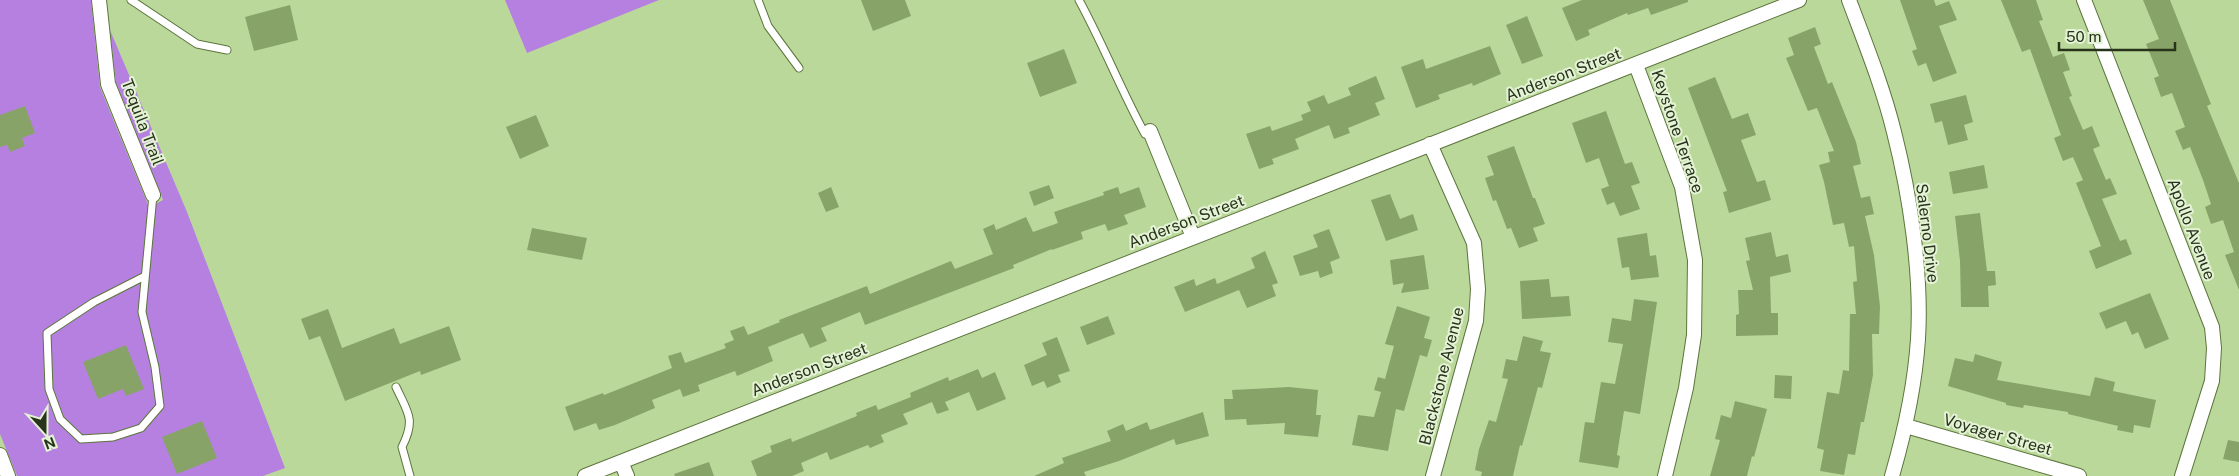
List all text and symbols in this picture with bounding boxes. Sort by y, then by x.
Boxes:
scale bar [2059,20,2175,52]
text: 50 m [2066,28,2101,45]
street label: Anderson Street [1503,44,1624,105]
street label: Keystone Terrace [1648,67,1708,195]
street label: Tequila Trail [117,76,168,168]
street label: Apollo Avenue [2164,176,2220,282]
street label: Salerno Drive [1912,182,1943,284]
street label: Anderson Street [1126,191,1247,252]
street label: Blackstone Avenue [1415,305,1468,447]
street label: Anderson Street [749,339,870,400]
north arrow [20,406,70,456]
street label: Voyager Street [1941,410,2054,459]
text: N [42,434,58,453]

